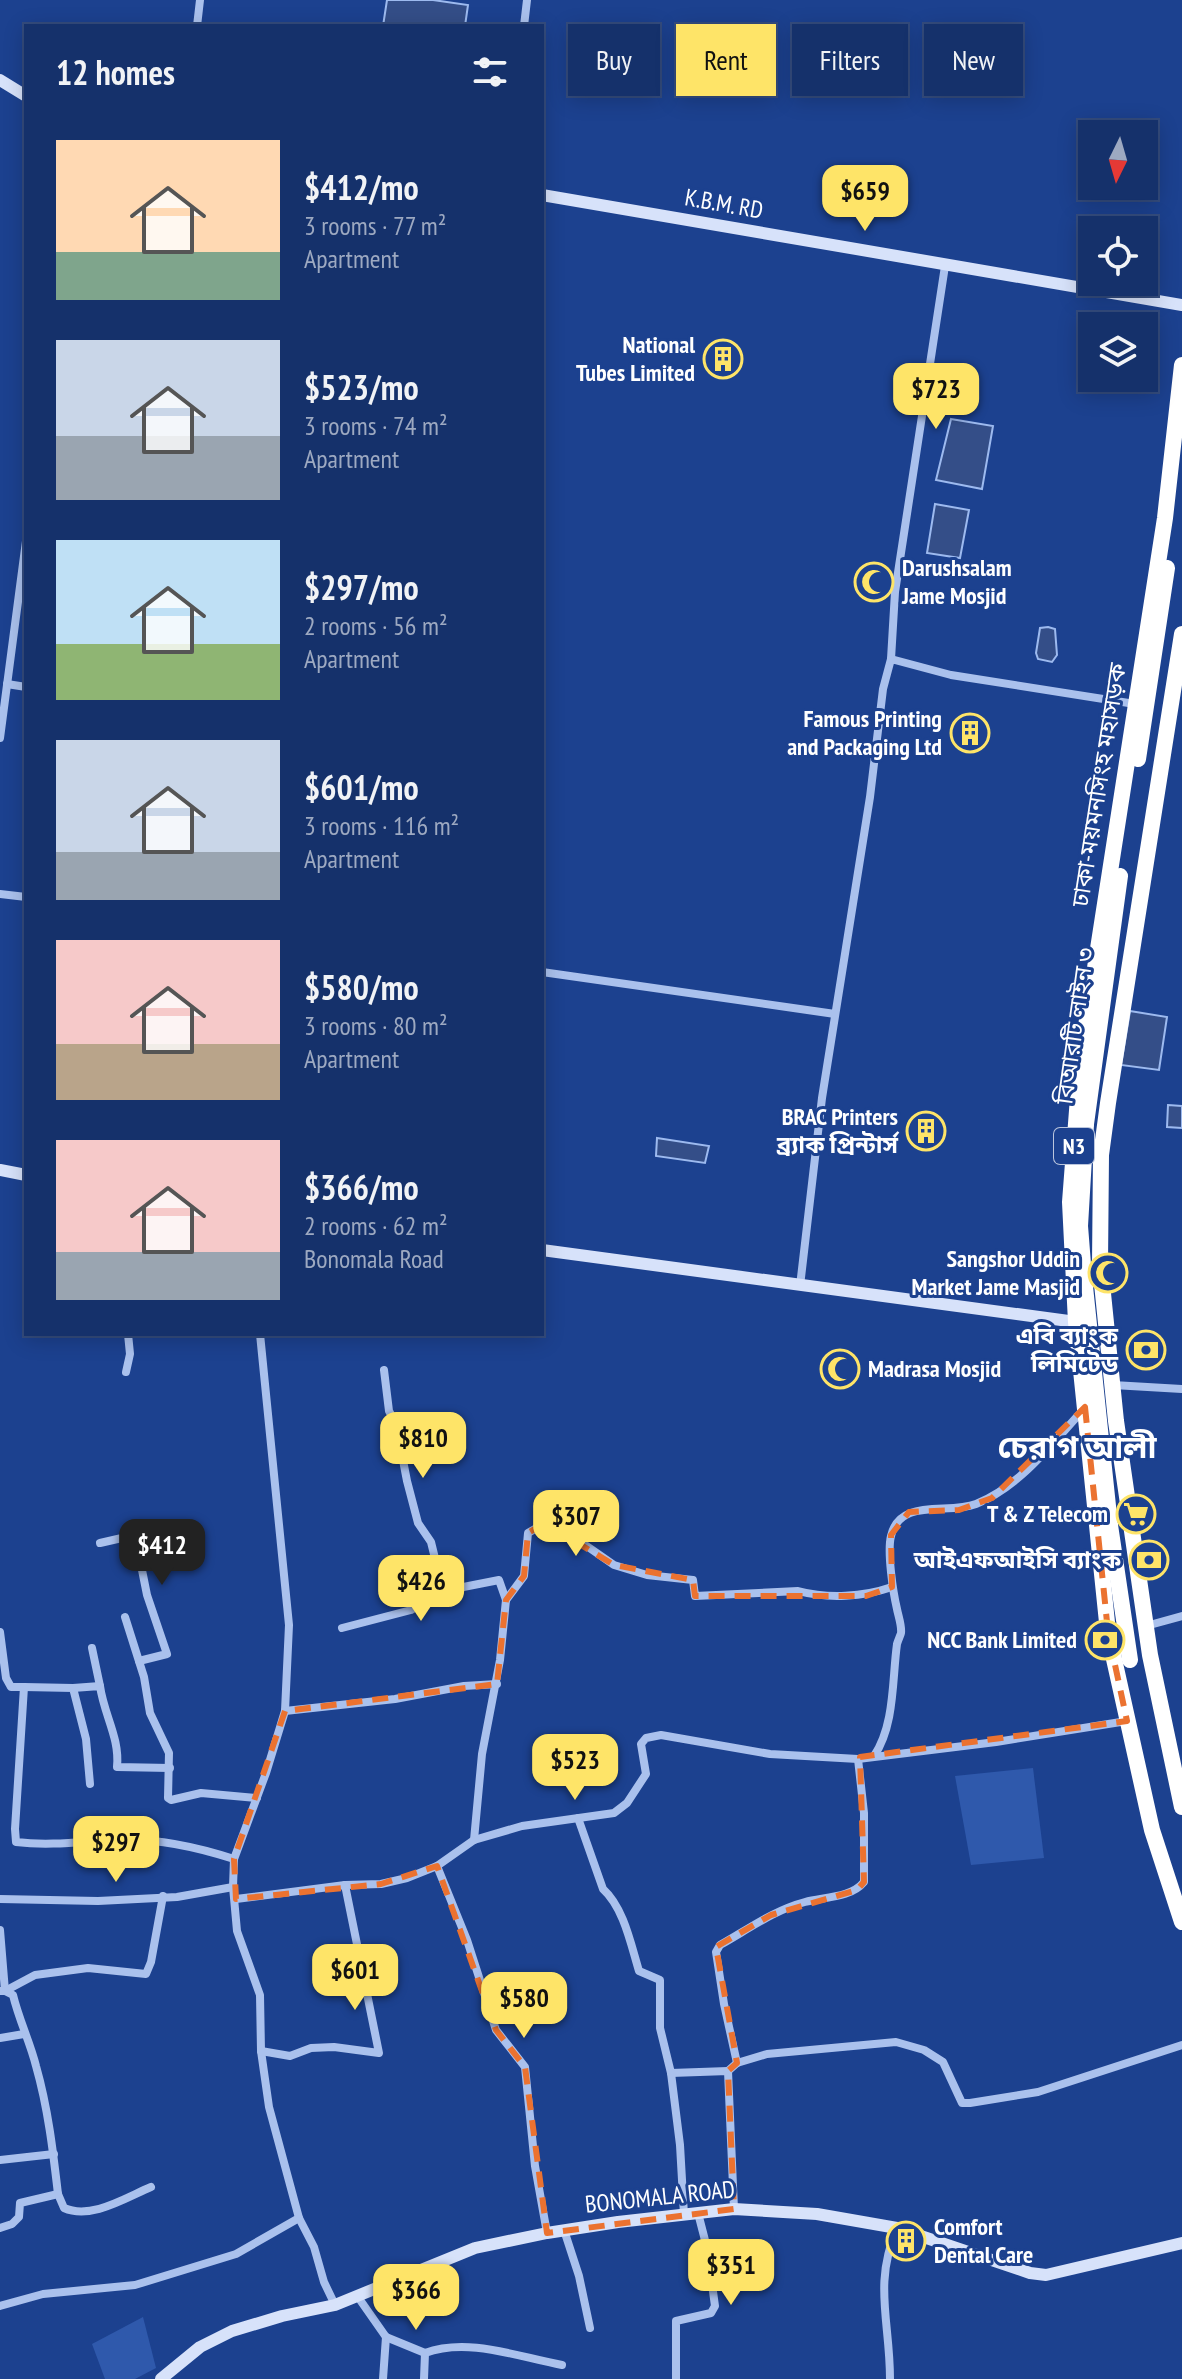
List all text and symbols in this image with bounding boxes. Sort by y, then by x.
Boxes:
chip: Buy [568,24,660,96]
chip: Rent [676,24,776,96]
chip: Filters [792,24,908,96]
chip: New [924,24,1023,96]
text: 12 homes [56,50,175,94]
icon: filters [468,50,512,94]
north arrow [1078,120,1158,200]
map controls [1078,120,1158,392]
text: $412/mo [304,165,419,209]
pin: $659 [818,165,912,233]
icon: home [120,172,216,268]
text: $659 [840,174,890,207]
street label: K.B.M. RD [683,181,766,226]
text: 3 rooms · 77 m² [304,209,446,242]
button: locate [1078,216,1158,296]
text: Apartment [304,242,399,275]
button: layers [1078,312,1158,392]
place label: National Tubes Limited [576,329,695,388]
building icon: National Tubes Limited [702,338,744,380]
pin: $723 [889,363,983,431]
text: $523/mo [304,365,419,409]
icon: home [120,372,216,468]
text: $723 [911,372,961,405]
text: 3 rooms · 74 m² [304,409,448,442]
text: Apartment [304,442,399,475]
place label: Darushsalam Jame Mosjid [901,552,1012,611]
mosque icon: Darushsalam Jame Mosjid [853,561,895,603]
text: $297/mo [304,565,419,609]
icon: home [120,572,216,668]
text: 2 rooms · 56 m² [304,609,448,642]
text: Apartment [304,642,399,675]
street label: ঢাকা-ময়মনসিংহ মহাসড়ক [1064,660,1133,910]
place label: Famous Printing and Packaging Ltd [787,703,942,762]
building icon: Famous Printing and Packaging Ltd [949,712,991,754]
text: $601/mo [304,765,419,809]
icon: home [120,772,216,868]
text: 3 rooms · 116 m² [304,809,459,842]
text: Apartment [304,842,399,875]
street label: বিআরটি লাইন ৩ [1048,946,1101,1107]
text: $580/mo [304,965,419,1009]
icon: home [120,972,216,1068]
text: 3 rooms · 80 m² [304,1009,448,1042]
text: Apartment [304,1042,399,1075]
place label: BRAC Printers ব্র্যাক প্রিন্টার্স [776,1101,900,1160]
building icon: BRAC Printers ব্র্যাক প্রিন্টার্স [905,1110,947,1152]
road number: N3 [1054,1128,1094,1164]
text: $366/mo [304,1165,419,1209]
icon: home [120,1172,216,1268]
text: 2 rooms · 62 m² [304,1209,448,1242]
text: Bonomala Road [304,1242,444,1275]
place label: Sangshor Uddin Market Jame Masjid [912,1243,1080,1302]
mosque icon: Sangshor Uddin Market Jame Masjid [1087,1252,1129,1294]
place label: এবি ব্যাংক লিমিটেড [1016,1320,1119,1379]
bank icon: এবি ব্যাংক লিমিটেড [1125,1329,1167,1371]
mosque icon: Madrasa Mosjid [819,1348,861,1390]
place label: Madrasa Mosjid [868,1353,1001,1384]
pin: $810 [376,1412,470,1480]
text: $810 [398,1421,448,1454]
district label: চেরাগ আলী [997,1425,1158,1467]
pin: $307 [529,1490,623,1558]
supermarket icon: T & Z Telecom [1115,1493,1157,1535]
place label: T & Z Telecom [987,1498,1108,1529]
text: $307 [551,1499,601,1532]
pin: $412 [115,1519,209,1587]
text: $412 [137,1528,187,1561]
bank icon: আইএফআইসি ব্যাংক [1128,1539,1170,1581]
place label: আইএফআইসি ব্যাংক [913,1544,1121,1575]
pin: $426 [374,1555,468,1623]
text: $426 [396,1564,446,1597]
bank icon: NCC Bank Limited [1084,1619,1126,1661]
place label: NCC Bank Limited [927,1624,1077,1655]
pin: $523 [528,1734,622,1802]
text: $523 [550,1743,600,1776]
pin: $297 [69,1816,163,1884]
text: $297 [91,1825,141,1858]
pin: $601 [308,1944,402,2012]
text: $601 [330,1953,380,1986]
pin: $580 [477,1972,571,2040]
text: $580 [499,1981,549,2014]
street label: BONOMALA ROAD [584,2173,736,2220]
place label: Comfort Dental Care [934,2211,1033,2270]
building icon: Comfort Dental Care [885,2220,927,2262]
pin: $351 [684,2239,778,2307]
text: $351 [706,2248,756,2281]
pin: $366 [369,2264,463,2332]
text: $366 [391,2273,441,2306]

